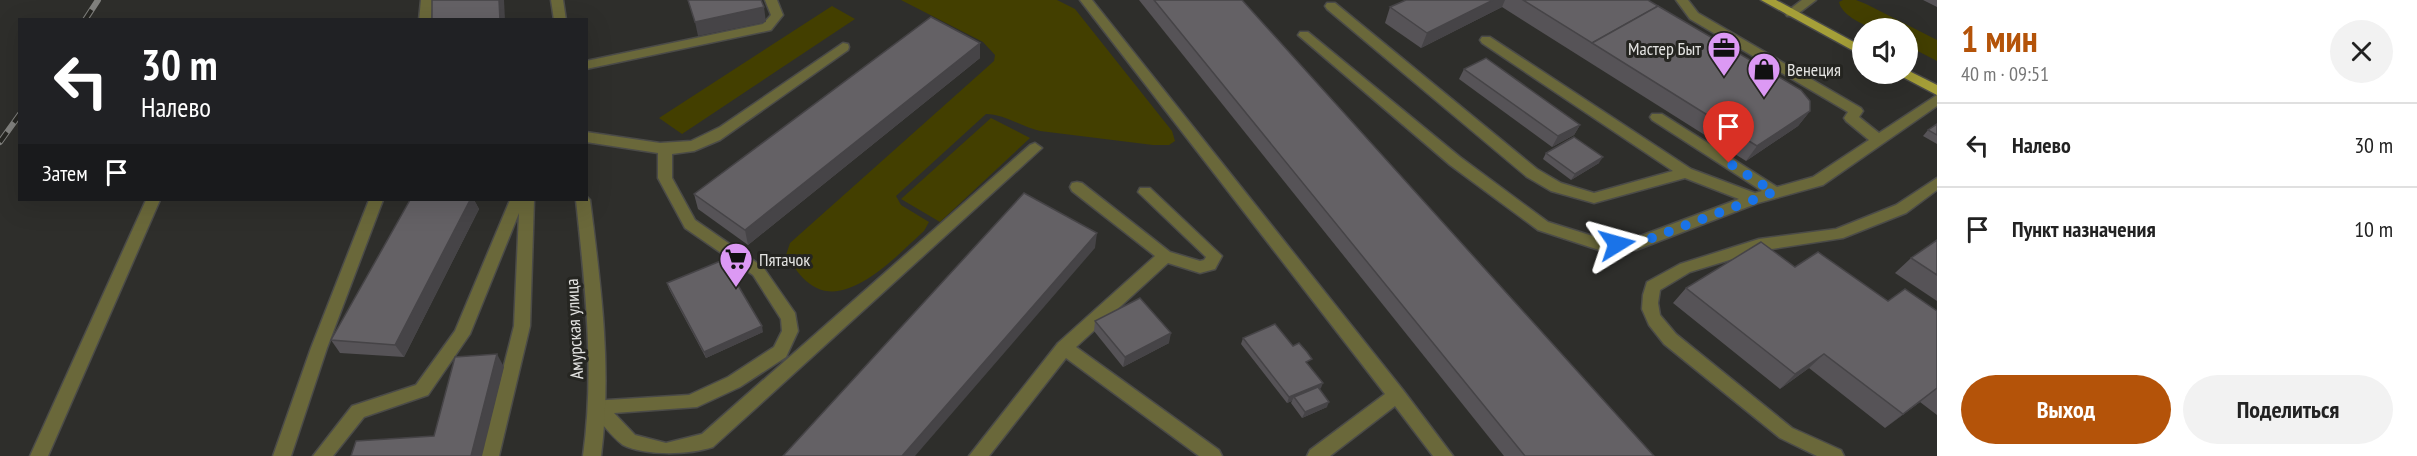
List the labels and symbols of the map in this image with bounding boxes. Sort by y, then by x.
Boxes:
office icon: Мастер Быт [1706,30,1742,77]
place label: Мастер Быт [1628,37,1701,60]
shop icon: Венеция [1746,51,1782,98]
place label: Венеция [1787,58,1841,81]
pin [1703,101,1754,163]
position arrow [1585,212,1649,276]
supermarket icon: Пятачок [718,241,754,288]
place label: Пятачок [759,248,810,271]
street label: Амурская улица [560,278,588,380]

